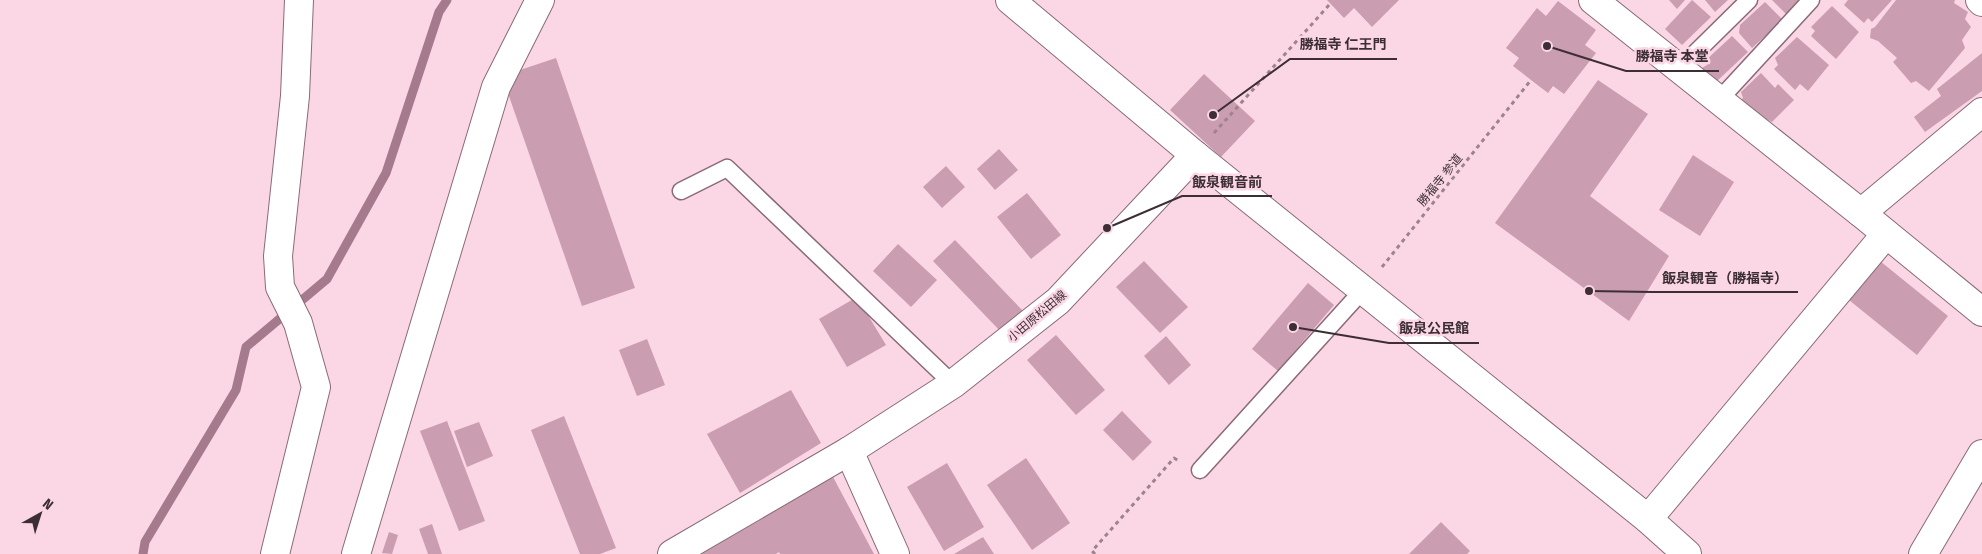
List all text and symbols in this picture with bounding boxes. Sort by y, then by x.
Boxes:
callout: 勝福寺 仁王門 [1290,30,1397,59]
text: 勝福寺 仁王門 [1300,36,1386,53]
callout: 勝福寺 本堂 [1626,42,1719,71]
text: 勝福寺 本堂 [1636,48,1708,65]
street label: 勝福寺 参道 [1415,151,1465,209]
callout: 飯泉観音前 [1182,167,1272,196]
text: 飯泉観音前 [1192,174,1262,191]
callout: 飯泉観音（勝福寺） [1652,263,1798,292]
text: 飯泉観音（勝福寺） [1662,270,1788,287]
street label: 小田原松田線 [1005,287,1069,345]
callout: 飯泉公民館 [1389,314,1479,343]
text: 飯泉公民館 [1399,320,1469,337]
north arrow [15,489,65,539]
text: N [39,495,56,514]

